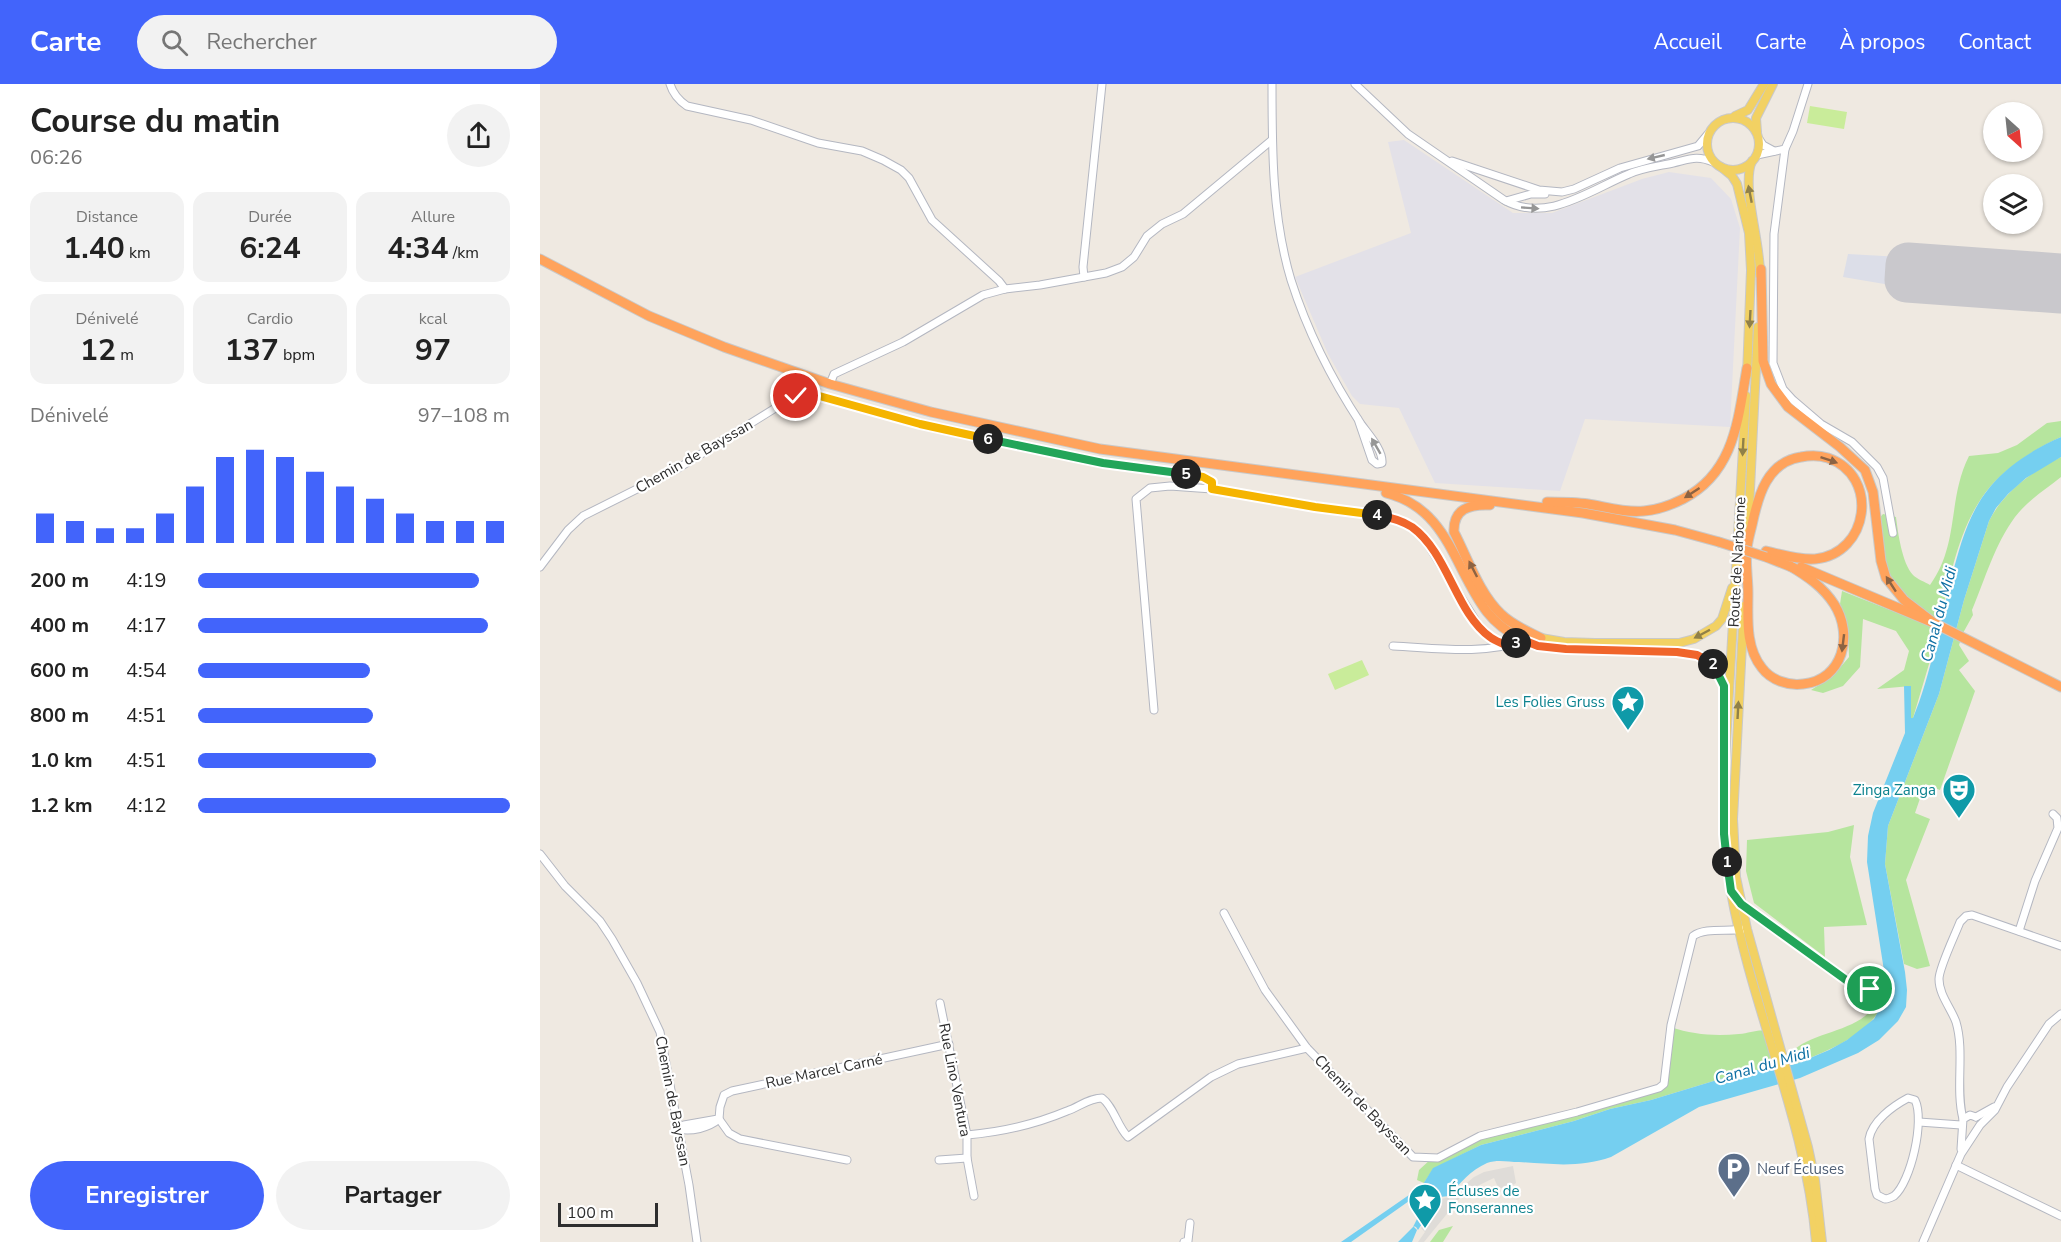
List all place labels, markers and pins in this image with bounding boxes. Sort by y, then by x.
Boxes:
pin [770,370,821,421]
pin: 6 [973,424,1003,454]
pin: 5 [1171,459,1201,489]
pin: 4 [1362,500,1392,530]
pin: 3 [1501,628,1531,658]
pin: 2 [1698,649,1728,679]
place icon: Les Folies Gruss [1610,684,1646,731]
place label: Les Folies Gruss [1496,692,1605,712]
theatre icon: Zinga Zanga [1941,772,1977,819]
place label: Zinga Zanga [1853,780,1936,800]
pin: 1 [1712,847,1742,877]
pin [1844,963,1895,1014]
parking icon: Neuf Écluses [1716,1151,1752,1198]
place label: Neuf Écluses [1757,1159,1844,1179]
place label: Écluses de Fonserannes [1448,1181,1533,1218]
place icon: Écluses de Fonserannes [1407,1182,1443,1229]

